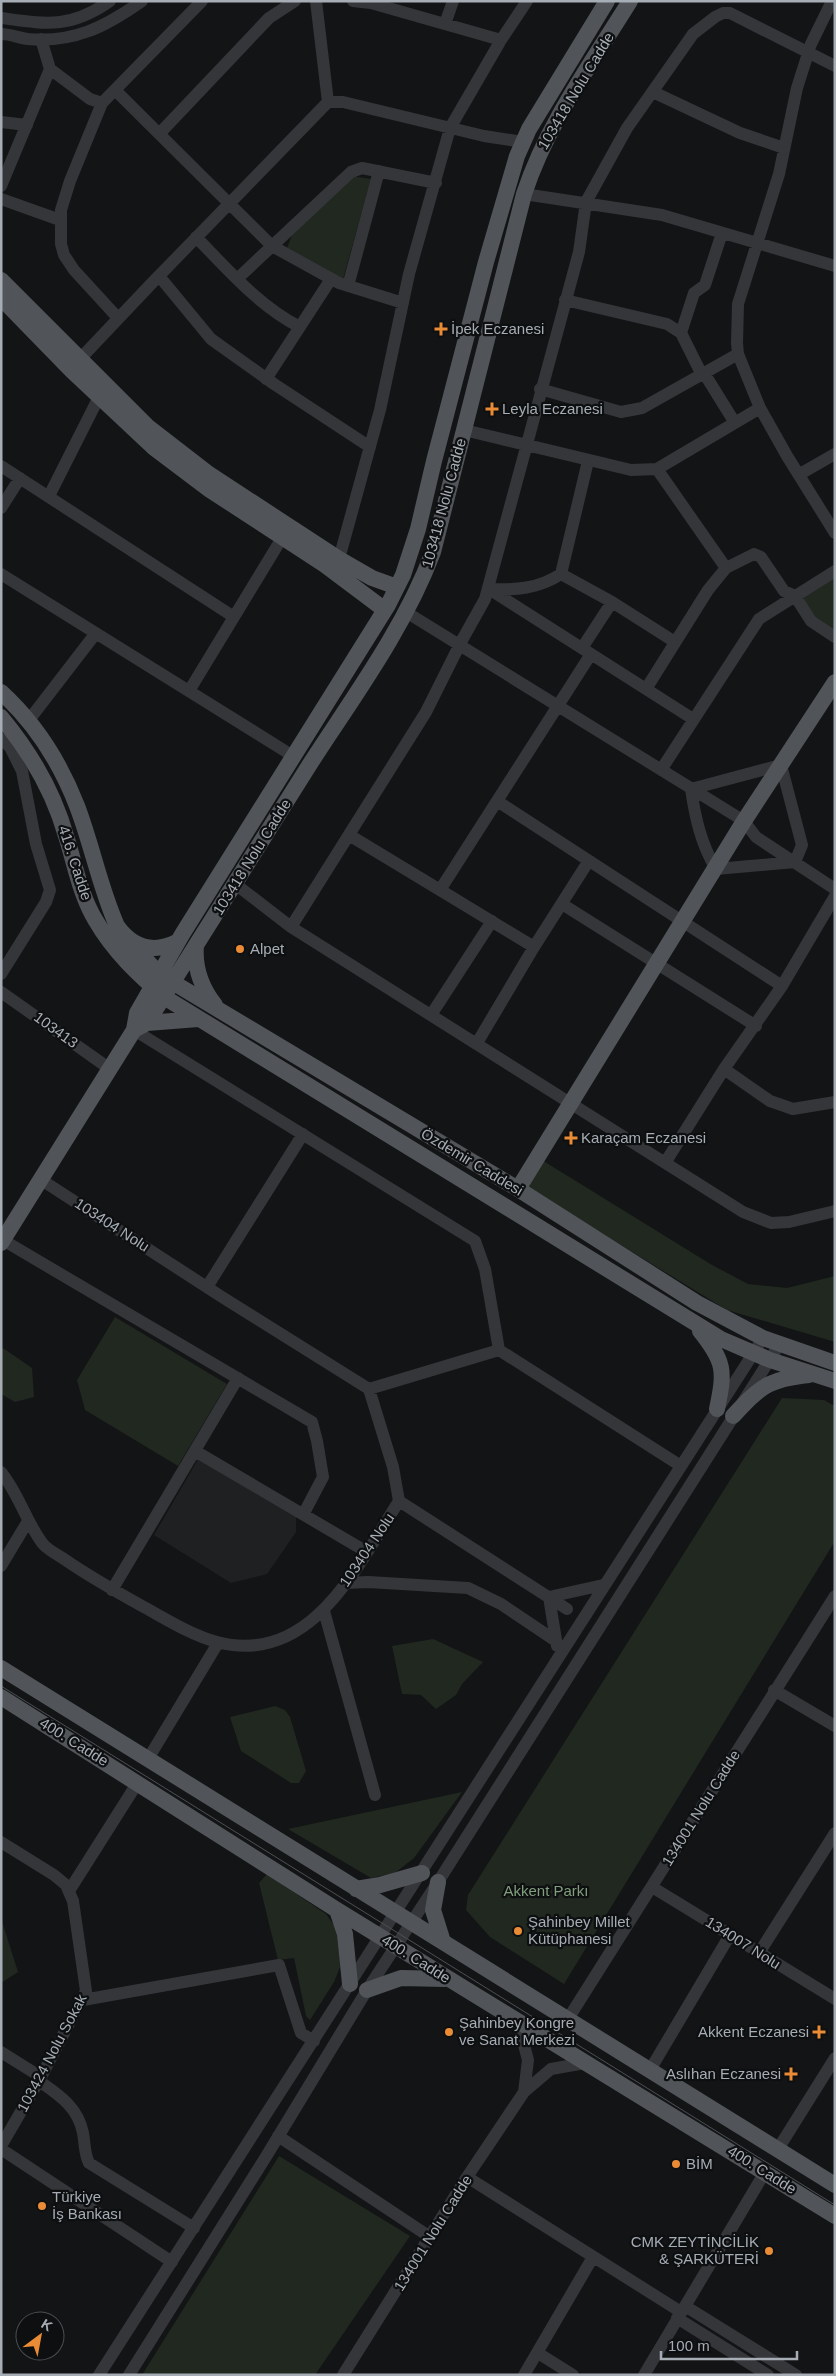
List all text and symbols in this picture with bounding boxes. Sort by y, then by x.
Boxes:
street label: 103418 Nolu Cadde [534,29,617,152]
place label: İpek Eczanesi [451,320,544,337]
marker: İpek Eczanesi [435,323,447,335]
place label: Leyla Eczanesi [502,400,603,417]
marker: Leyla Eczanesi [486,403,498,415]
street label: 103418 Nolu Cadde [418,436,469,570]
street label: 103418 Nolu Cadde [209,796,294,918]
street label: 416. Cadde [55,823,96,902]
place label: Alpet [250,940,285,957]
marker: Alpet [234,943,246,955]
street label: 103413 [31,1008,82,1051]
street label: Özdemir Caddesi [418,1124,526,1199]
place label: Karaçam Eczanesi [581,1129,706,1146]
marker: Karaçam Eczanesi [565,1132,577,1144]
street label: 103404 Nolu [72,1194,153,1255]
street label: 103404 Nolu [336,1510,397,1590]
street label: 400. Cadde [37,1714,112,1769]
street label: 134001 Nolu Cadde [658,1747,743,1869]
park label: Akkent Parkı [503,1882,589,1899]
place label: Şahinbey Millet Kütüphanesi [528,1913,631,1947]
street label: 134007 Nolu [703,1913,784,1972]
marker: Şahinbey Millet Kütüphanesi [512,1925,524,1937]
street label: 400. Cadde [379,1931,454,1986]
street label: 103424 Nolu Sokak [13,1991,90,2115]
place label: Şahinbey Kongre ve Sanat Merkezi [459,2014,575,2048]
place label: Akkent Eczanesi [698,2023,809,2040]
marker: Şahinbey Kongre ve Sanat Merkezi [443,2026,455,2038]
marker: Akkent Eczanesi [813,2026,825,2038]
place label: Aslıhan Eczanesi [666,2065,781,2082]
marker: Aslıhan Eczanesi [785,2068,797,2080]
street label: 400. Cadde [725,2142,800,2197]
place label: BİM [686,2155,713,2172]
marker: BİM [670,2158,682,2170]
street label: 134001 Nolu Cadde [390,2172,475,2294]
place label: Türkiye İş Bankası [52,2188,122,2222]
marker: Türkiye İş Bankası [36,2200,48,2212]
place label: CMK ZEYTİNCİLİK & ŞARKÜTERİ [631,2233,759,2267]
marker: CMK ZEYTİNCİLİK & ŞARKÜTERİ [763,2245,775,2257]
north arrow [15,2311,65,2361]
text: K [38,2316,55,2334]
scale bar [661,2328,797,2360]
text: 100 m [668,2337,710,2354]

